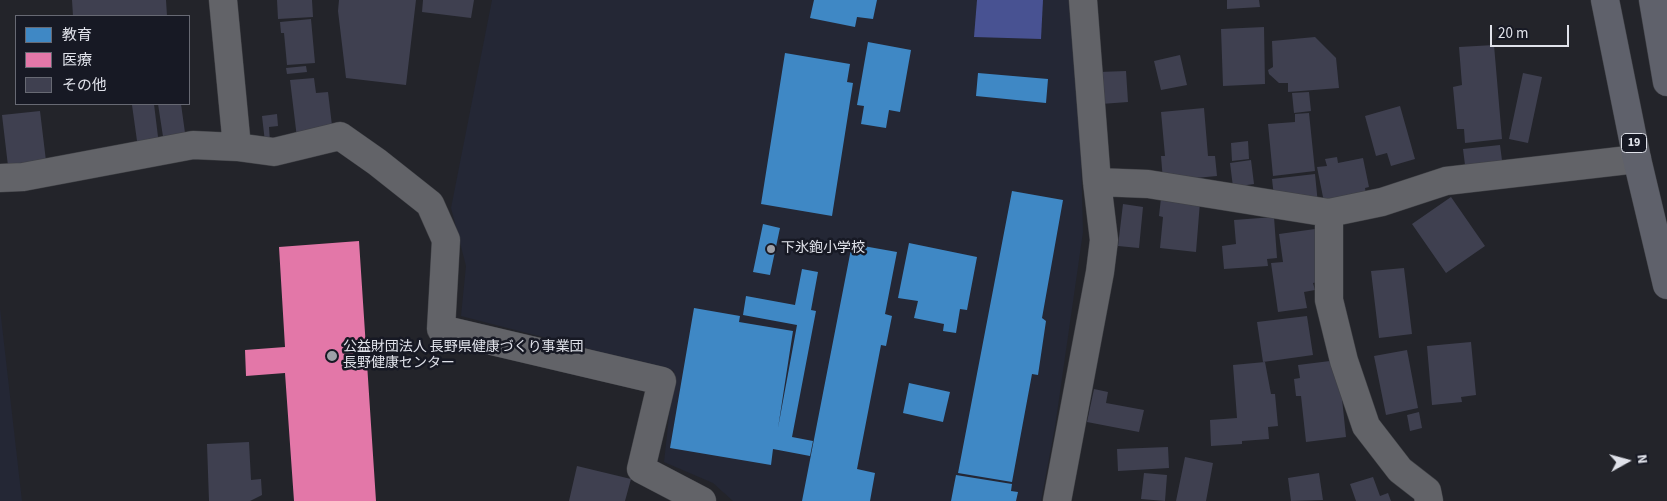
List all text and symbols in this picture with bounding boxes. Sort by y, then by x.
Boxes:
legend [15,15,190,105]
scale bar [1492,15,1571,47]
text: 20 m [1498,23,1528,44]
text: 教育 [62,25,92,46]
text: 医療 [62,50,92,71]
text: その他 [62,75,107,96]
road number: 19 [1622,134,1646,152]
place label: 下氷鉋小学校 [781,241,865,257]
marker: 下氷鉋小学校 [765,243,777,255]
place label: 公益財団法人 長野県健康づくり事業団 長野健康センター [343,340,584,372]
marker: 公益財団法人 長野県健康づくり事業団 長野健康センター [325,349,339,363]
north arrow [1602,436,1652,486]
text: N [1631,453,1652,465]

